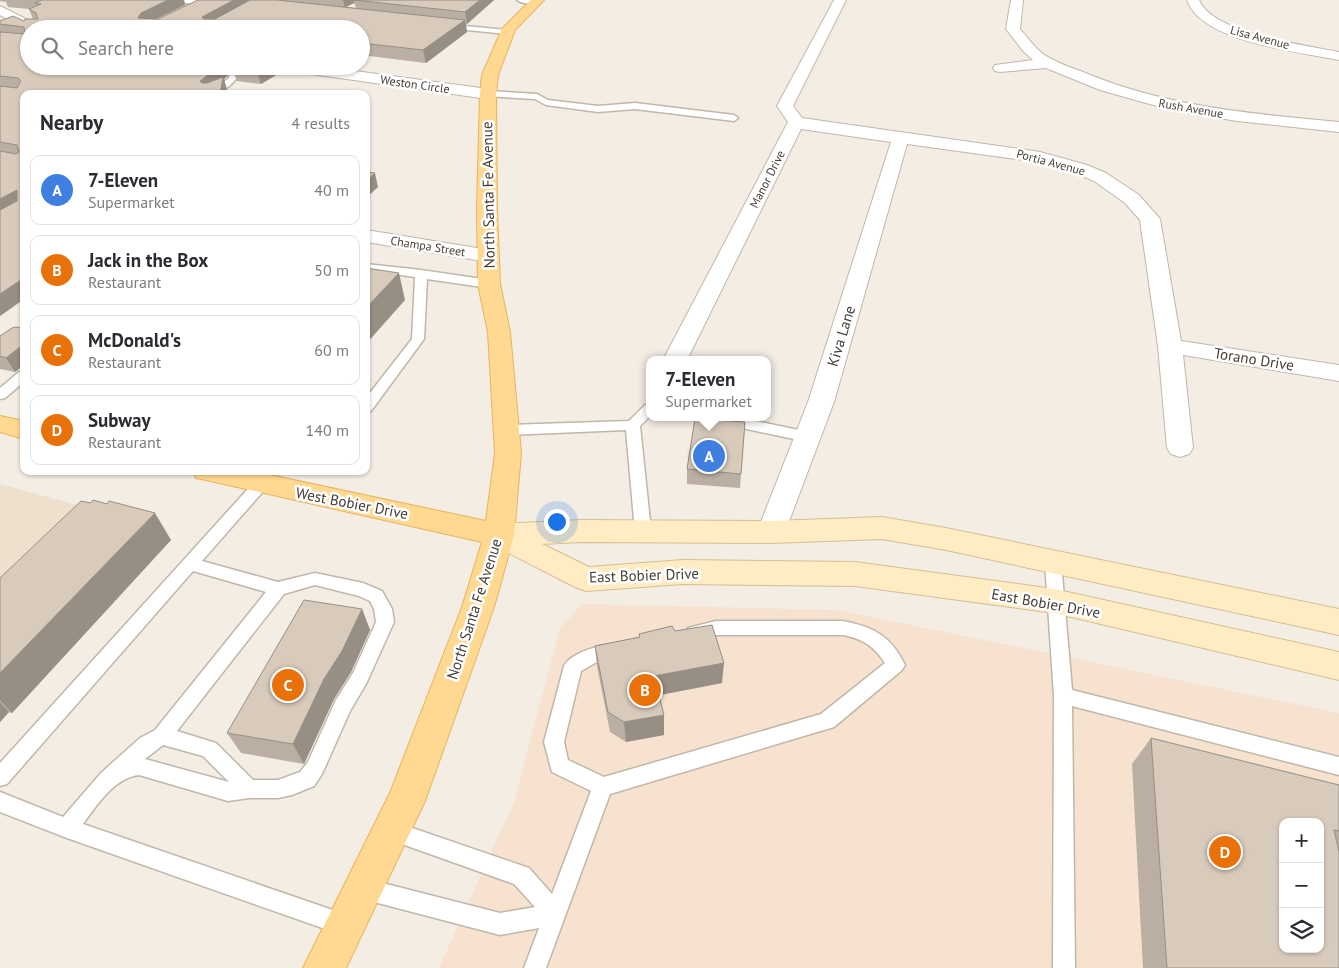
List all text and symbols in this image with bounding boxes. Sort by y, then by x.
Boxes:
search box [20,20,370,75]
street label: Lisa Avenue [1229,22,1291,52]
icon: search [38,34,66,62]
text: Search here [78,36,174,60]
street label: Weston Circle [379,72,451,96]
street label: Rush Avenue [1157,95,1225,121]
text: Nearby [40,109,103,136]
text: 4 results [291,113,350,133]
street label: North Santa Fe Avenue [477,121,499,269]
street label: Portia Avenue [1015,146,1087,178]
street label: Manor Drive [746,148,788,210]
text: 7-Eleven [88,168,158,192]
text: A [52,180,62,200]
text: 40 m [314,180,349,200]
text: Supermarket [88,192,175,212]
street label: Champa Street [390,233,466,259]
text: Jack in the Box [88,248,208,272]
text: B [52,260,62,280]
text: 50 m [314,260,349,280]
text: Restaurant [88,272,161,292]
street label: Kiva Lane [823,303,859,369]
text: McDonald's [88,328,181,352]
text: C [53,340,61,360]
text: 60 m [314,340,349,360]
street label: Torano Drive [1213,343,1295,375]
text: Restaurant [88,352,161,372]
popup [646,356,771,421]
text: 7-Eleven [665,367,735,391]
text: Supermarket [665,391,752,411]
text: Subway [88,408,151,432]
text: D [52,420,62,440]
text: 140 m [306,420,349,440]
text: Restaurant [88,432,161,452]
pin: A [693,437,725,475]
street label: West Bobier Drive [294,483,410,523]
your location [544,509,570,535]
street label: North Santa Fe Avenue [442,536,506,682]
street label: East Bobier Drive [589,564,699,586]
street label: East Bobier Drive [990,584,1102,622]
pin: C [272,666,304,704]
pin: B [629,671,661,709]
map controls [1279,818,1324,953]
button: + [1279,818,1324,863]
pin: D [1209,833,1241,871]
button: − [1279,863,1324,908]
button: layers [1279,908,1324,953]

